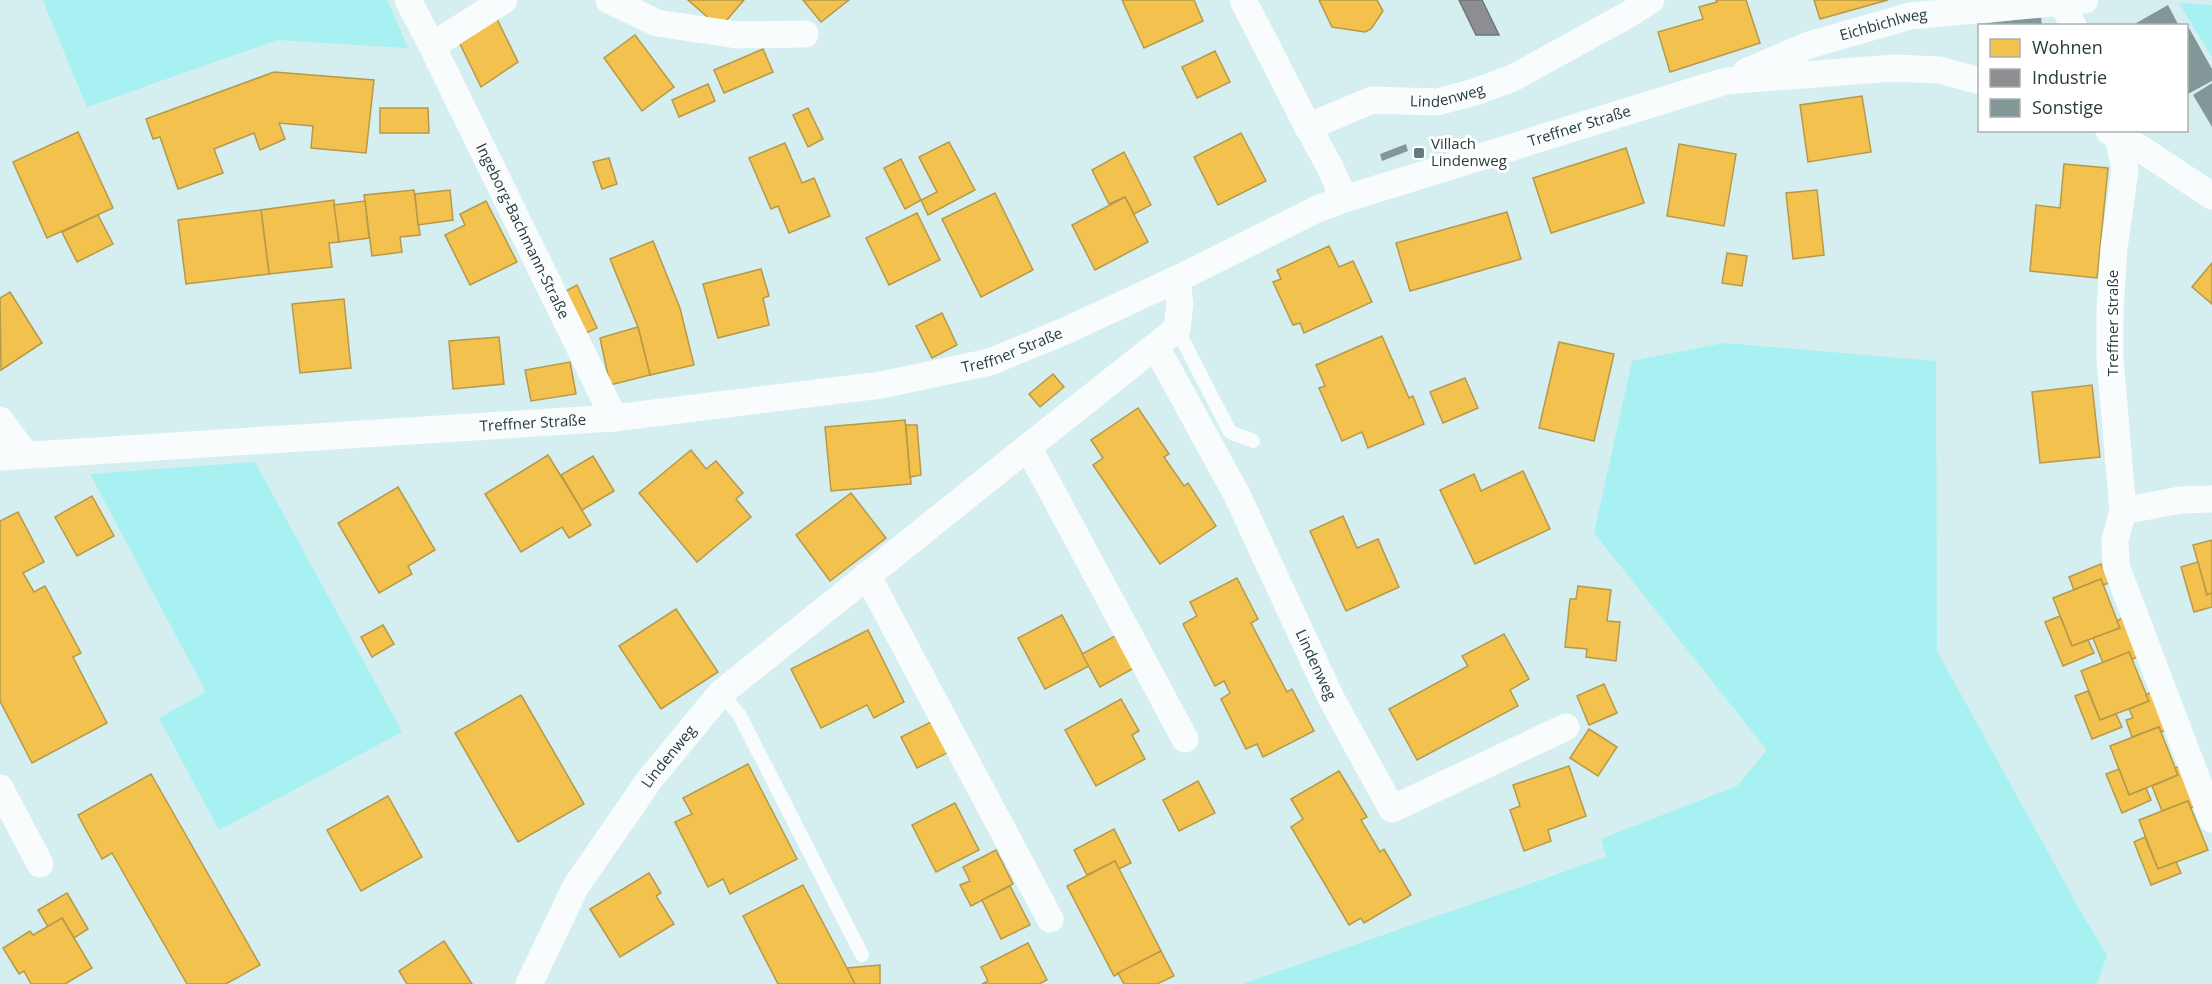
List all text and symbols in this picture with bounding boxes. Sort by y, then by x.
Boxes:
street label: Eichbichlweg [1837,3,1928,45]
legend [1978,24,2188,132]
text: Wohnen [2032,35,2103,59]
text: Industrie [2032,65,2107,89]
street label: Lindenweg [1410,78,1487,111]
text: Sonstige [2032,95,2103,119]
street label: Treffner Straße [1525,100,1633,151]
place label: Villach Lindenweg [1431,133,1507,170]
street label: Ingeborg-Bachmann-Straße [472,140,575,322]
marker: Villach Lindenweg [1412,146,1426,160]
street label: Treffner Straße [2102,270,2122,376]
street label: Treffner Straße [959,322,1065,377]
street label: Treffner Straße [479,409,587,436]
street label: Lindenweg [1292,626,1342,703]
street label: Lindenweg [636,720,700,791]

